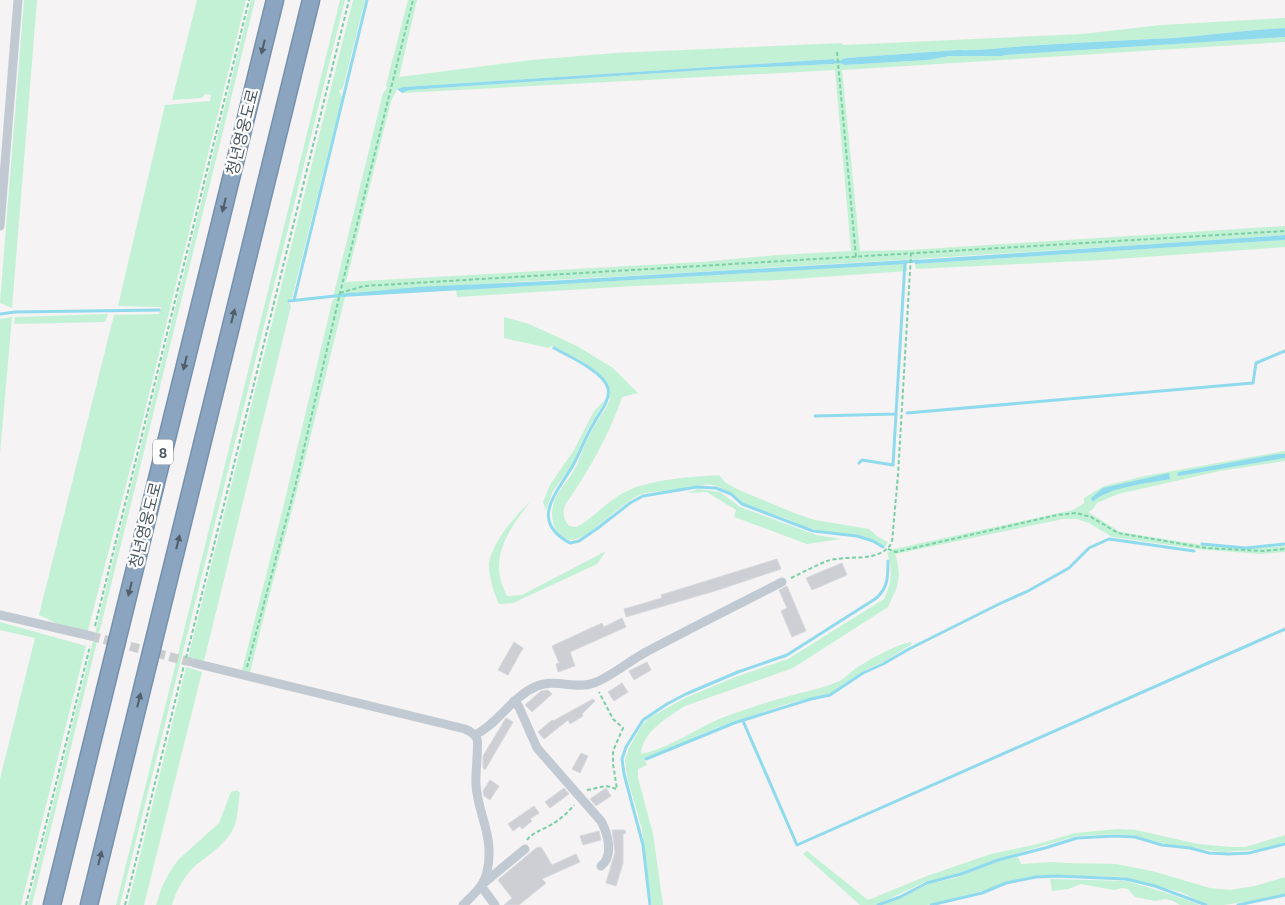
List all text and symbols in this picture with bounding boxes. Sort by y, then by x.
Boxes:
one-way arrow [259,40,267,55]
street label: 청년영웅도로 [223,87,261,177]
one-way arrow [220,198,228,213]
one-way arrow [229,309,237,324]
one-way arrow [181,355,189,370]
road number: 8 [153,440,173,464]
street label: 청년영웅도로 [126,480,164,570]
one-way arrow [174,534,182,549]
one-way arrow [126,581,134,596]
one-way arrow [135,692,143,707]
one-way arrow [97,850,105,865]

